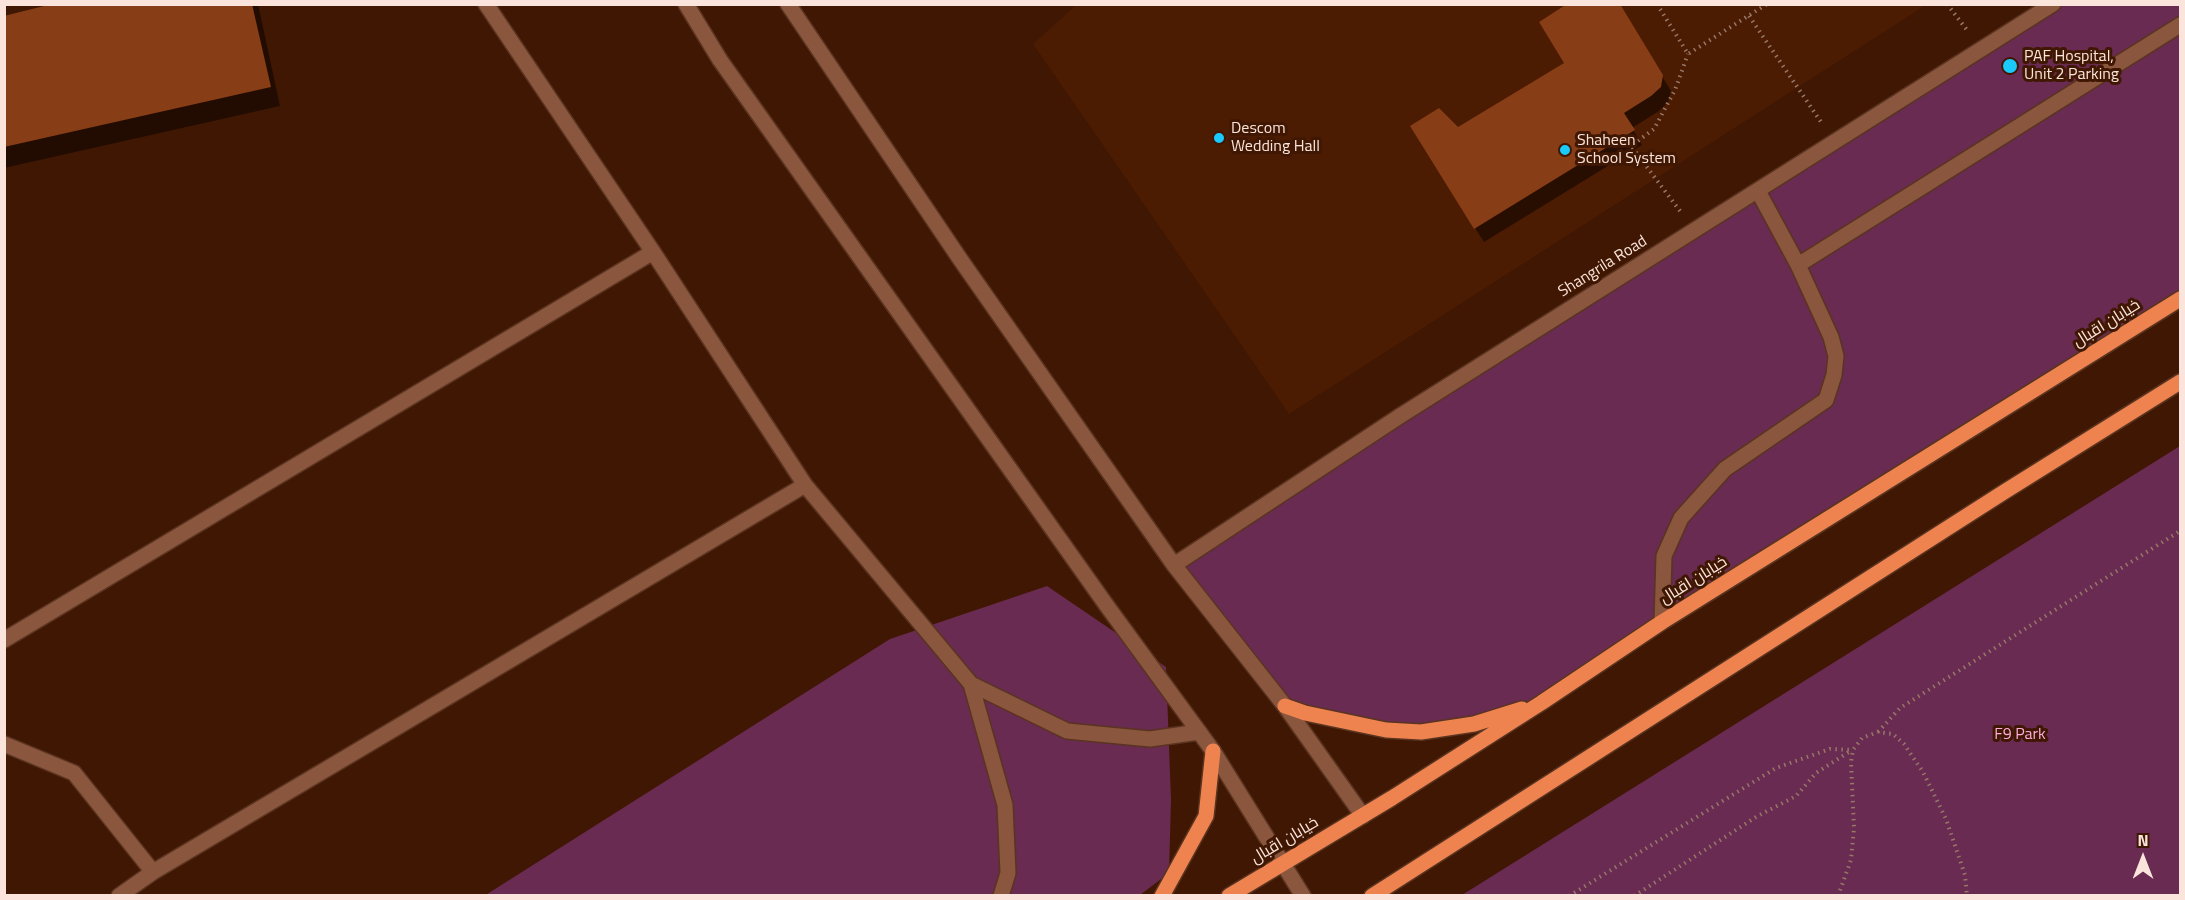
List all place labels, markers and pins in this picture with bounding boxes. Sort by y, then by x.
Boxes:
place label: PAF Hospital, Unit 2 Parking [2024,47,2119,85]
marker: PAF Hospital, Unit 2 Parking [2001,57,2019,75]
place label: Descom Wedding Hall [1231,119,1320,157]
marker: Descom Wedding Hall [1212,131,1226,145]
place label: Shaheen School System [1577,131,1676,169]
marker: Shaheen School System [1558,143,1572,157]

